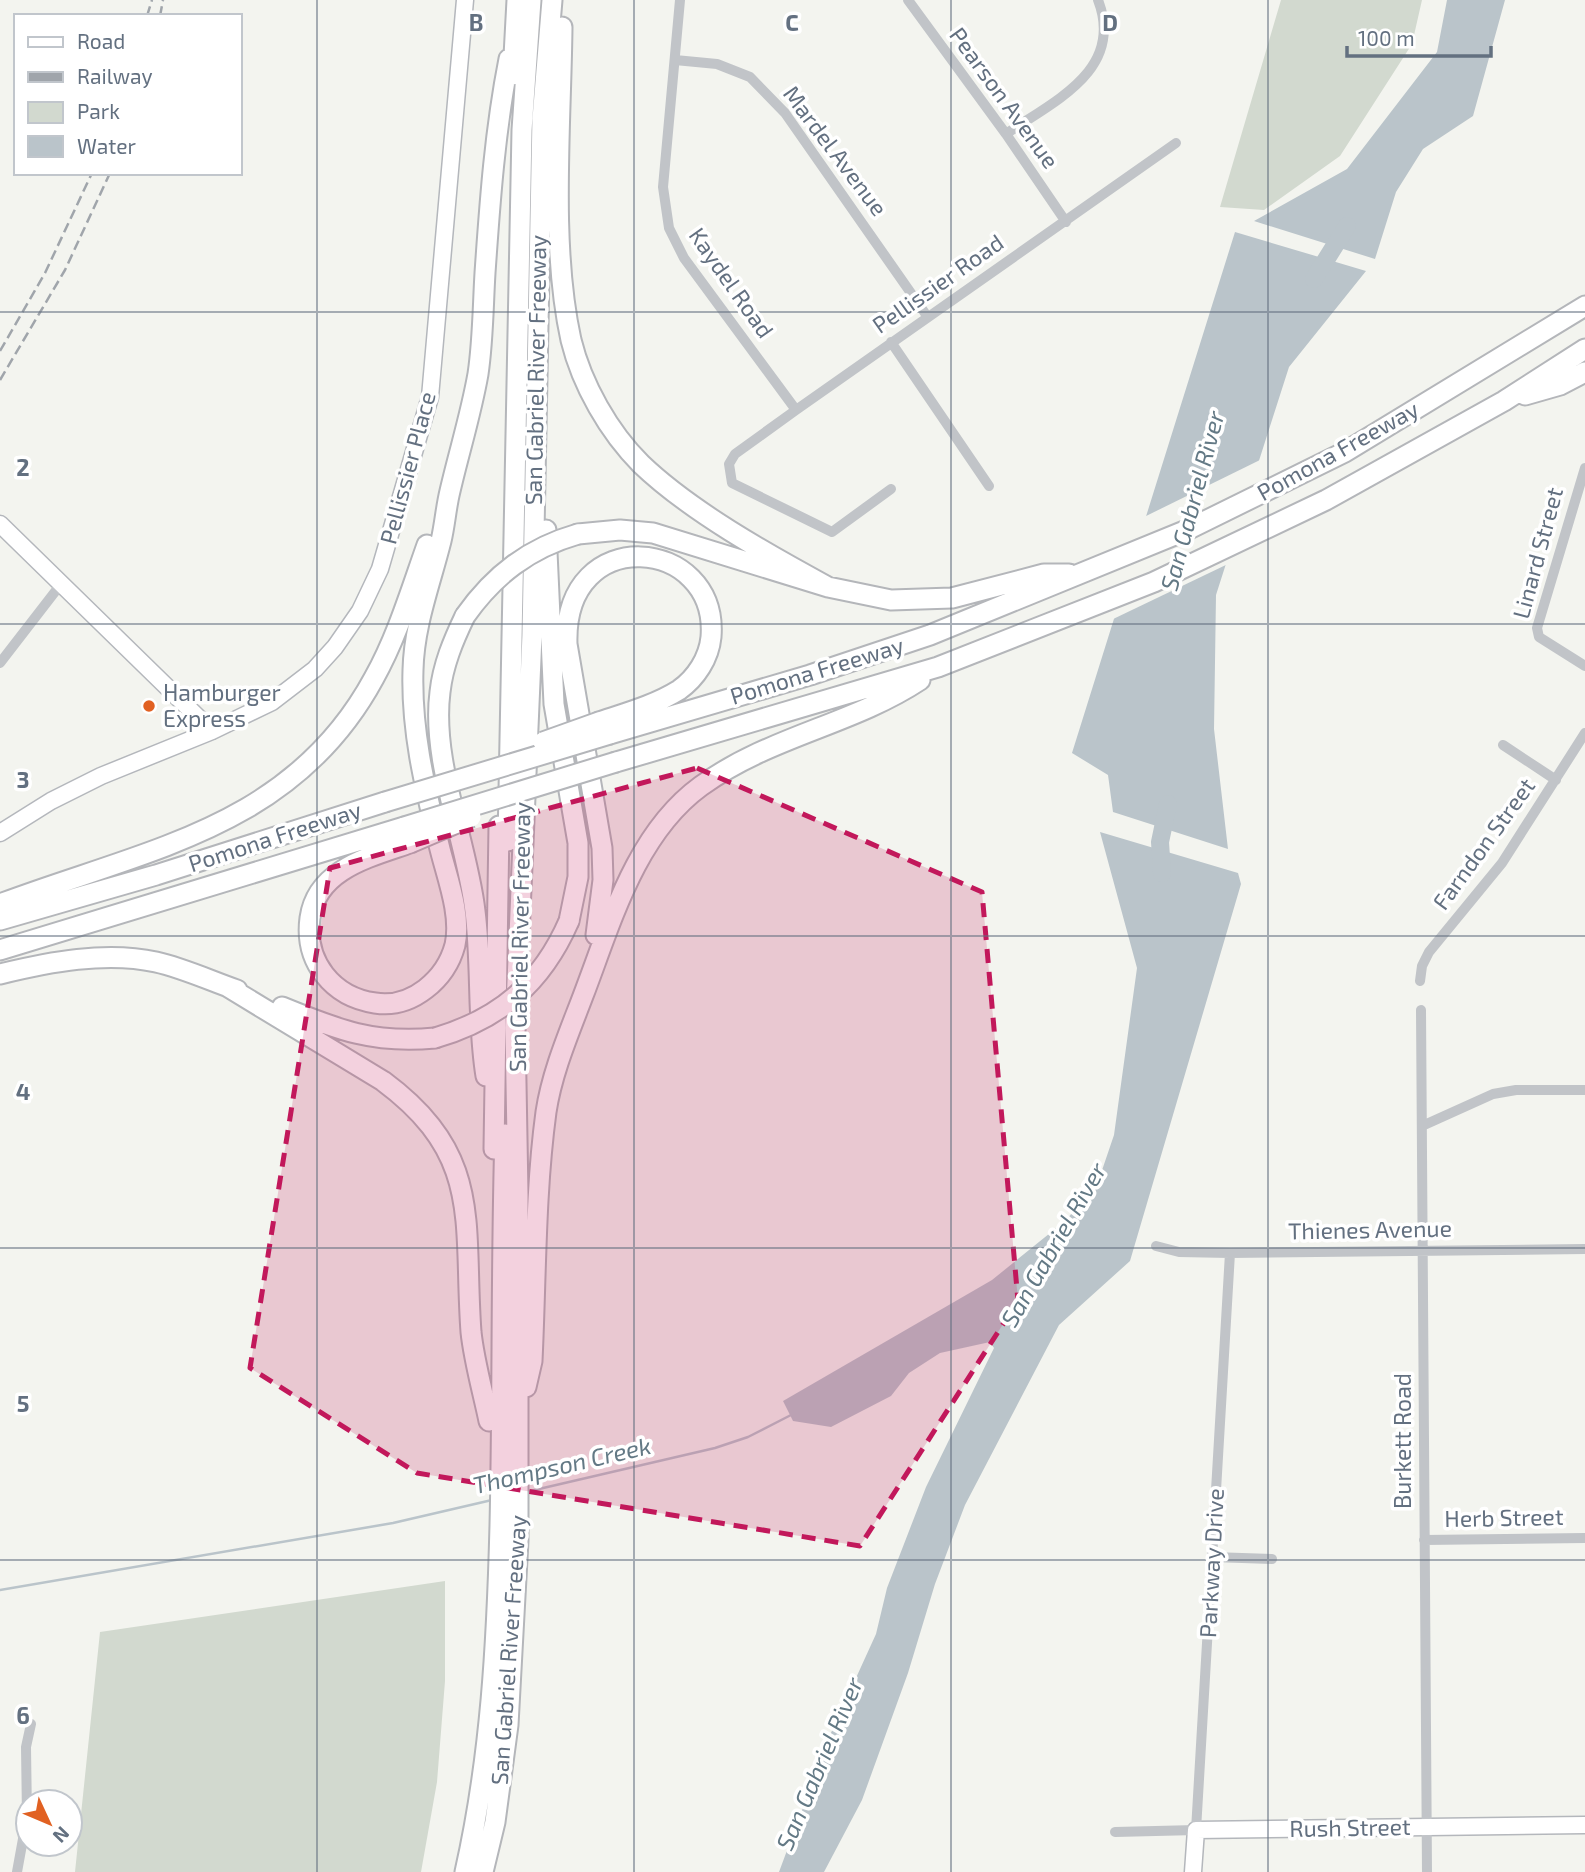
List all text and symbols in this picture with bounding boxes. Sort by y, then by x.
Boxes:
text: B [469,8,483,36]
text: C [785,8,799,36]
text: D [1102,8,1118,36]
legend [14,14,242,175]
scale bar [1347,14,1490,58]
street label: Pearson Avenue [944,21,1065,173]
text: 100 m [1358,25,1415,50]
text: Road [77,28,125,53]
text: Railway [77,63,153,88]
street label: Mardel Avenue [778,80,894,221]
text: Park [77,98,120,123]
text: Water [77,133,136,158]
street label: Kaydel Road [684,222,780,343]
street label: Pellissier Road [867,228,1008,339]
street label: San Gabriel River Freeway [519,235,551,505]
street label: Pellissier Place [373,388,441,547]
street label: Pomona Freeway [1252,394,1423,506]
water label: San Gabriel River [1154,407,1230,594]
text: 2 [16,453,30,481]
street label: Linard Street [1506,484,1568,621]
street label: Pomona Freeway [726,630,907,710]
place label: Hamburger Express [163,678,281,732]
marker: Hamburger Express [141,698,157,714]
text: 3 [16,765,30,793]
street label: Farndon Street [1426,772,1540,915]
street label: Pomona Freeway [185,795,365,877]
street label: San Gabriel River Freeway [503,802,535,1072]
text: 4 [16,1077,30,1105]
water label: San Gabriel River [994,1157,1112,1332]
street label: Thienes Avenue [1288,1214,1452,1244]
street label: Burkett Road [1388,1373,1416,1509]
text: 5 [17,1389,29,1417]
water label: Thompson Creek [470,1430,654,1499]
street label: Parkway Drive [1193,1487,1229,1639]
street label: Herb Street [1444,1502,1564,1532]
street label: San Gabriel River Freeway [485,1514,531,1786]
water label: San Gabriel River [769,1672,868,1854]
text: 6 [16,1701,30,1729]
north arrow [14,1788,84,1858]
street label: Rush Street [1289,1812,1411,1842]
text: N [49,1822,75,1848]

